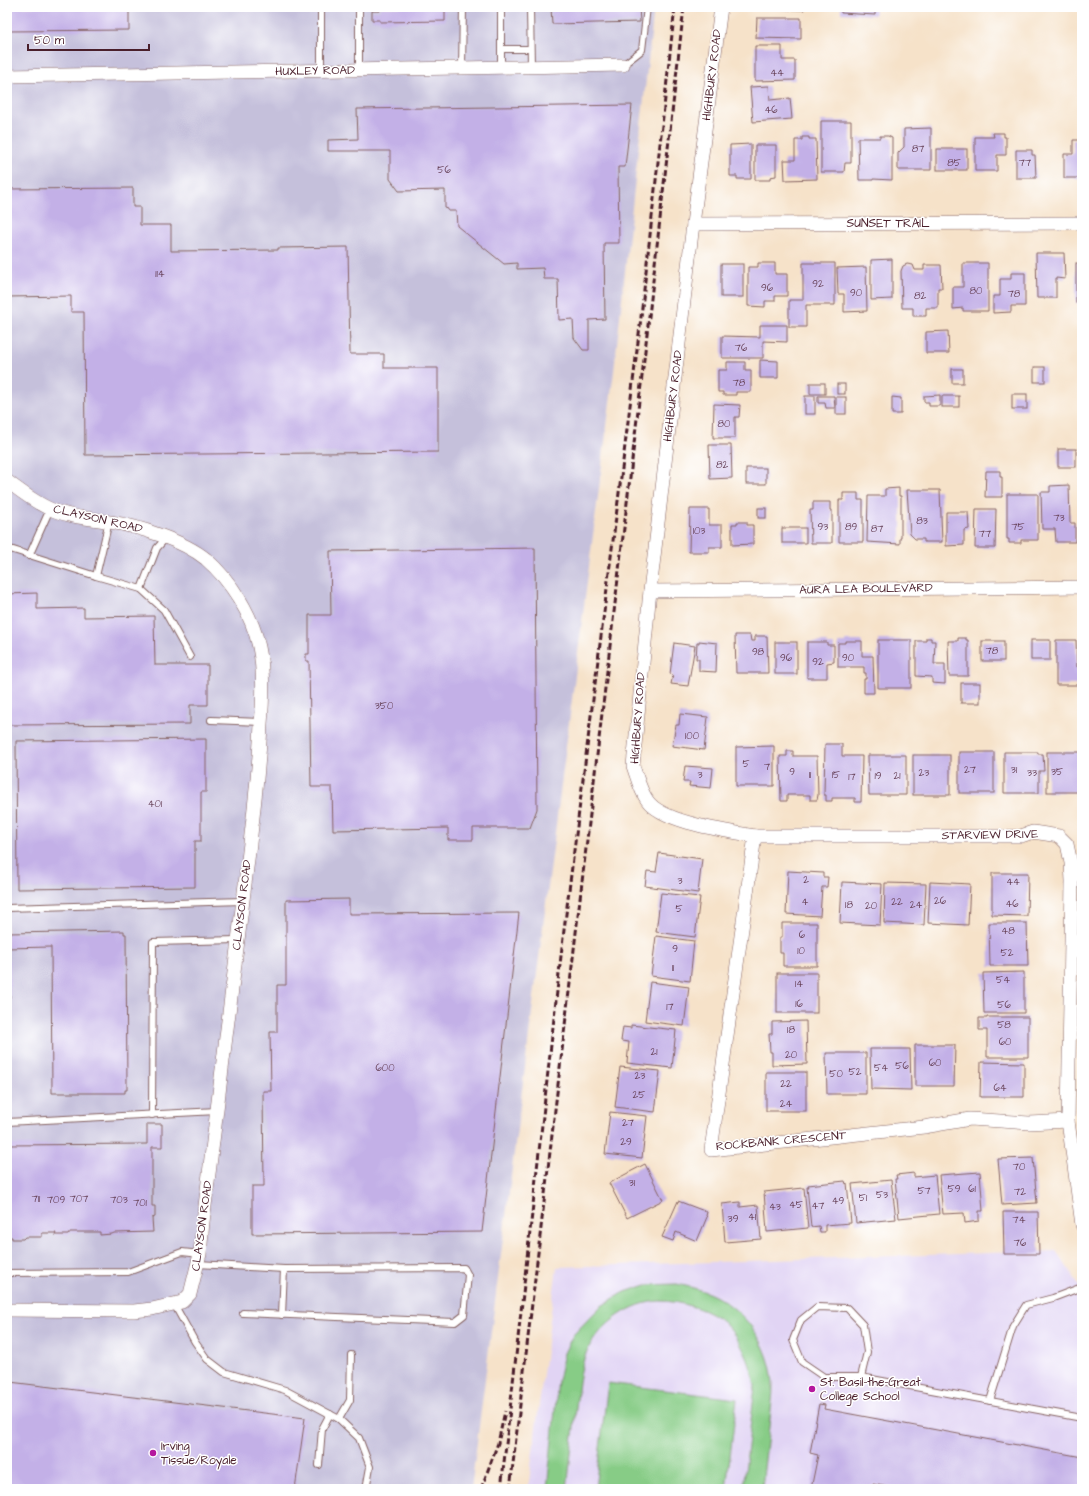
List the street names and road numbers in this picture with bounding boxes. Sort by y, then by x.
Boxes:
street label: HIGHBURY ROAD [698,28,726,122]
street label: HUXLEY ROAD [275,62,355,80]
street label: SUNSET TRAIL [847,215,930,232]
street label: HIGHBURY ROAD [659,349,687,443]
street label: CLAYSON ROAD [52,500,144,538]
street label: AURA LEA BOULEVARD [799,579,933,599]
street label: HIGHBURY ROAD [626,671,650,764]
street label: STARVIEW DRIVE [941,826,1039,844]
street label: CLAYSON ROAD [228,859,256,951]
street label: ROCKBANK CRESCENT [715,1127,847,1155]
street label: CLAYSON ROAD [187,1180,217,1272]

